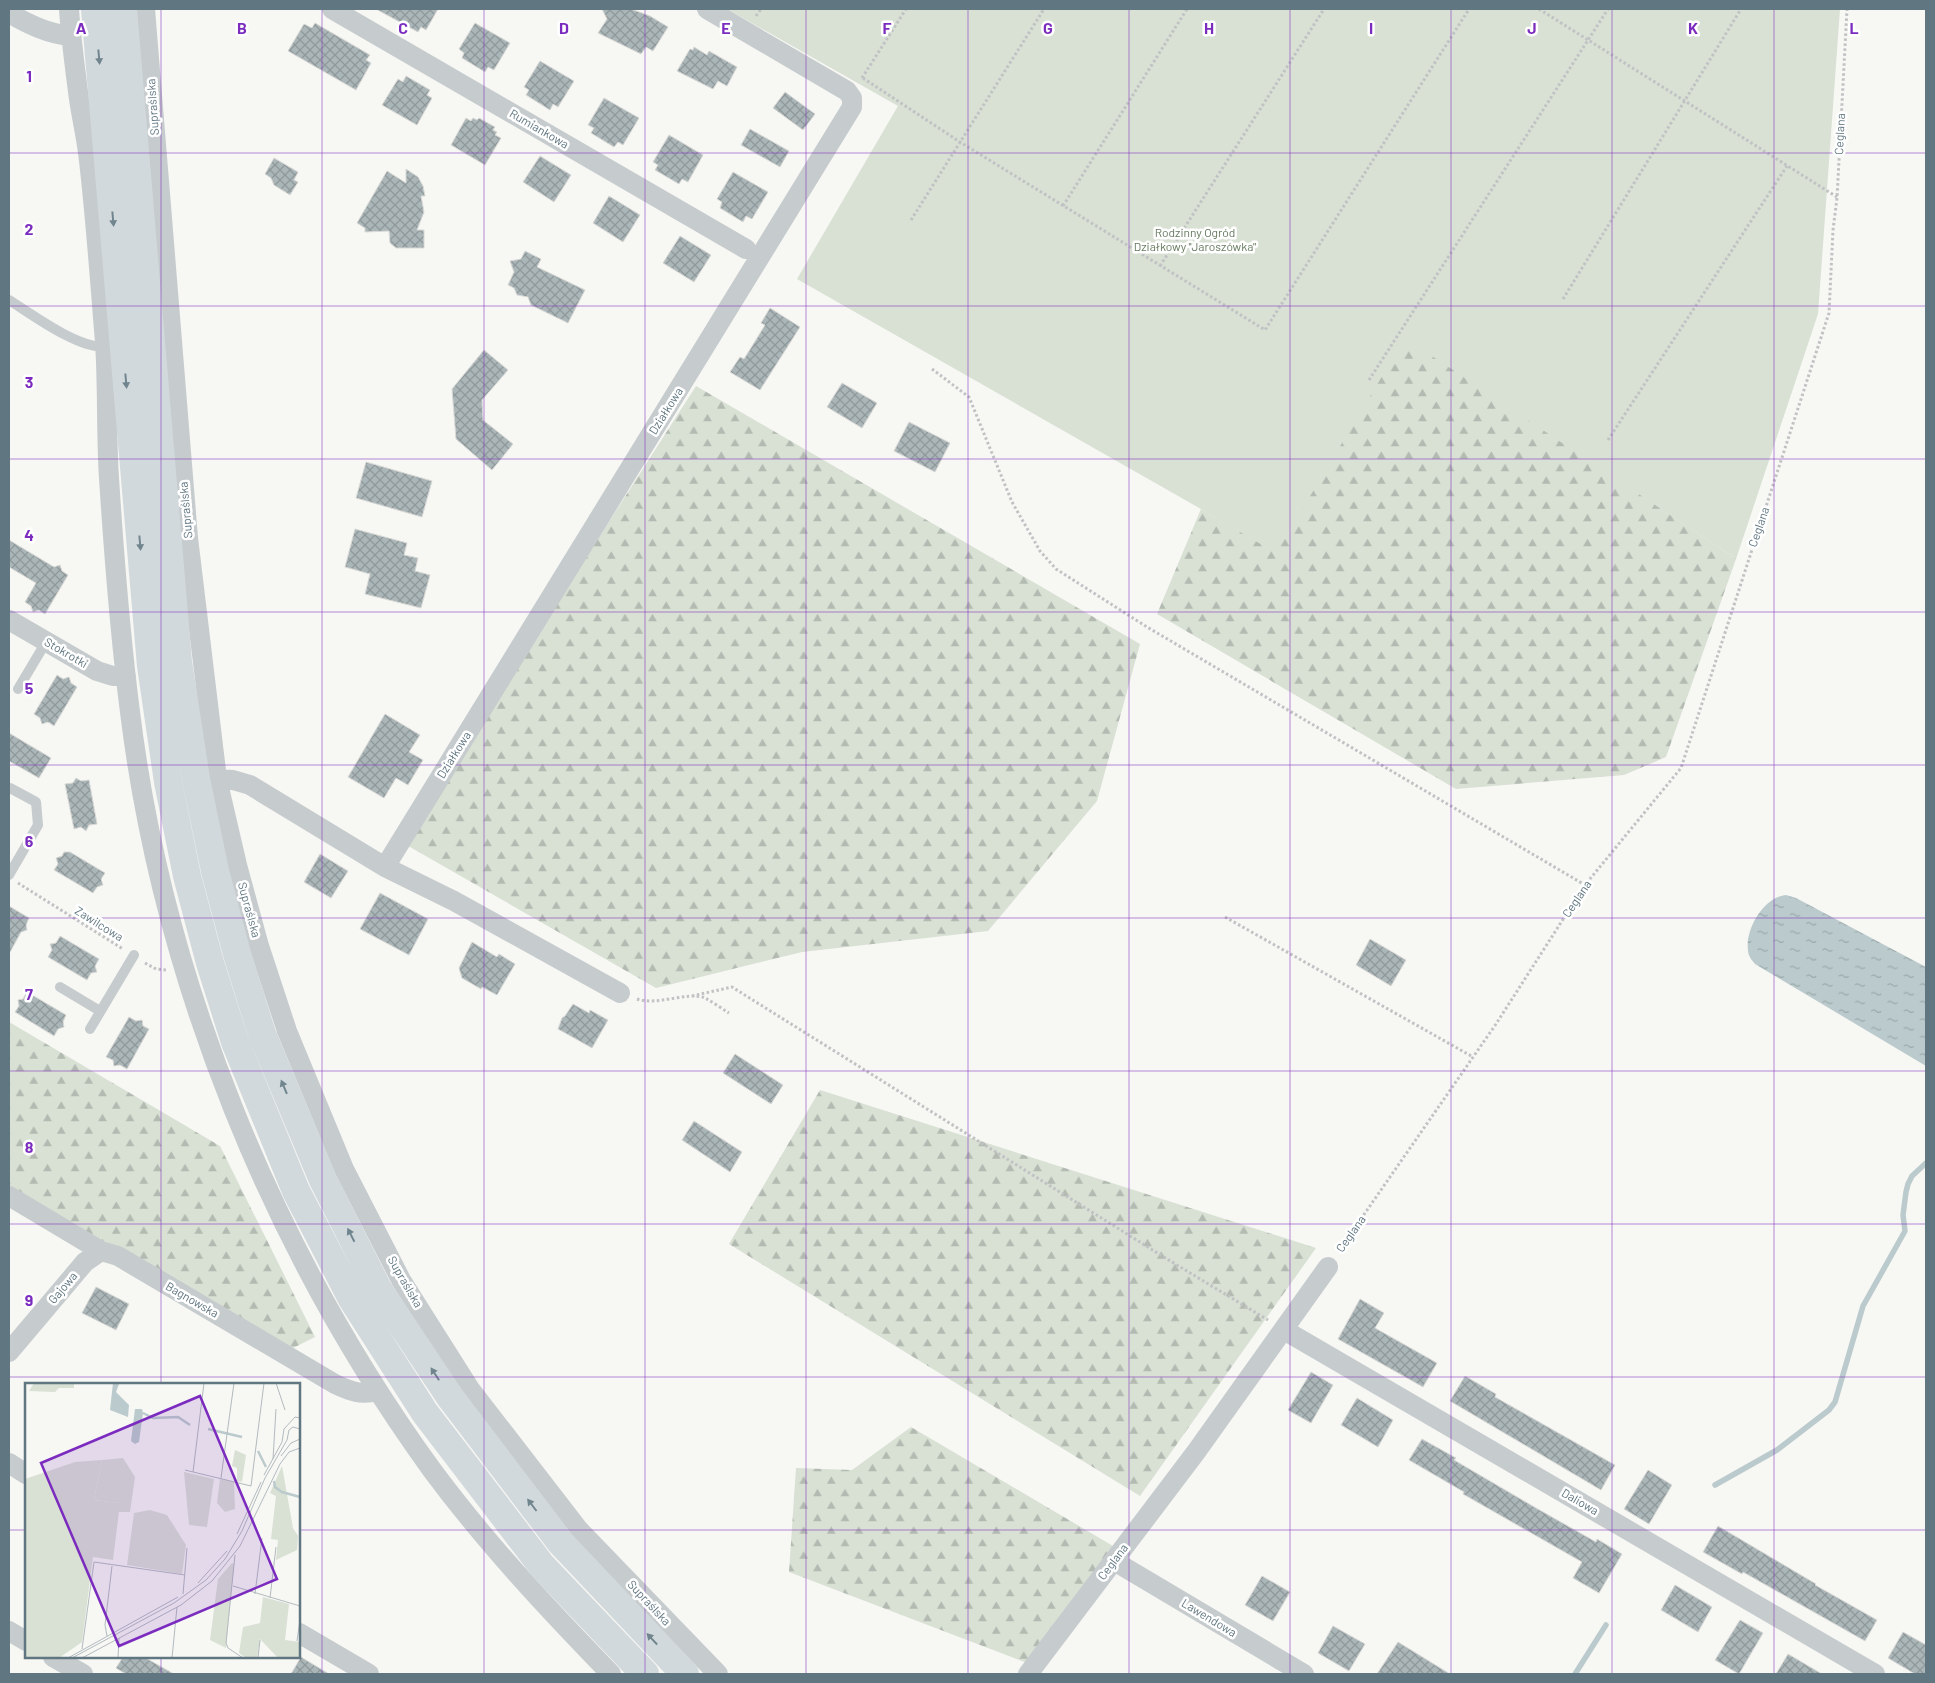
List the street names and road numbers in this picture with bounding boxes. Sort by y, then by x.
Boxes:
street label: Supraślska [143,78,161,136]
street label: Rumiankowa [507,106,572,151]
street label: Ceglana [1831,113,1847,155]
street label: Działkowa [645,384,685,437]
street label: Supraślska [176,481,194,539]
street label: Ceglana [1745,505,1771,549]
street label: Stokrotki [42,634,91,670]
street label: Działkowa [433,728,473,781]
street label: Ceglana [1559,877,1594,920]
street label: Supraślska [236,880,264,939]
street label: Zawilcowa [73,903,126,943]
street label: Ceglana [1333,1212,1368,1254]
street label: Supraślska [386,1253,426,1310]
street label: Gajowa [45,1269,80,1306]
street label: Bagnowska [164,1278,221,1320]
street label: Daliowa [1560,1485,1601,1517]
street label: Ceglana [1094,1541,1130,1582]
street label: Supraślska [625,1577,674,1628]
street label: Lawendowa [1180,1595,1240,1639]

